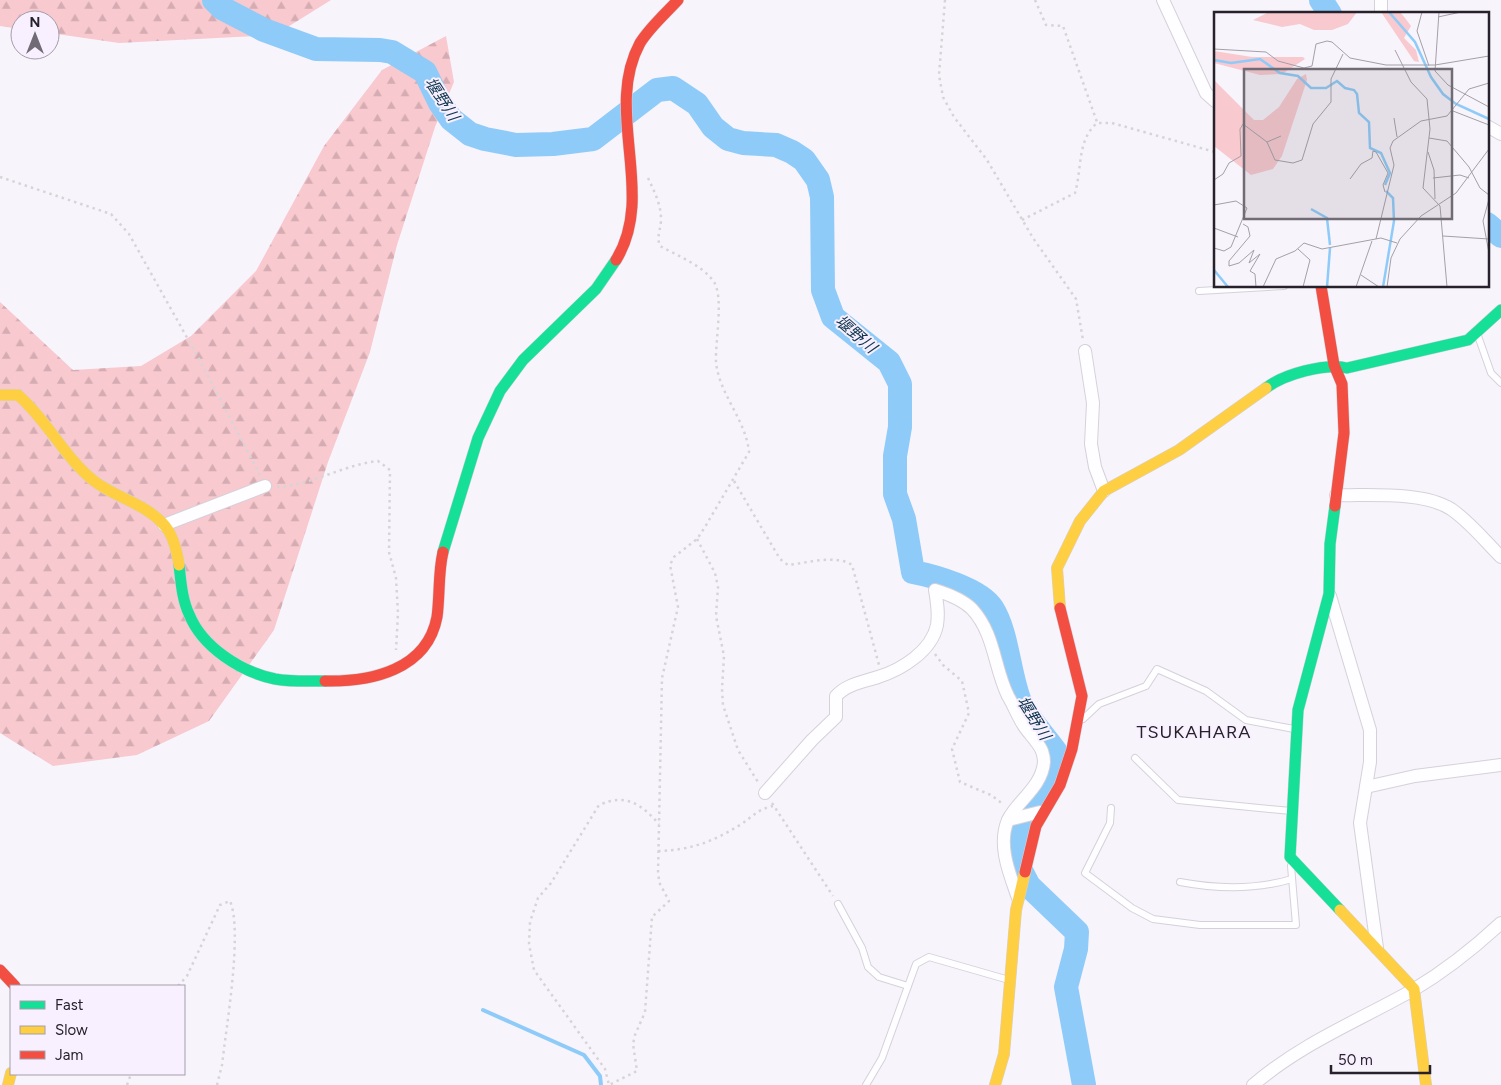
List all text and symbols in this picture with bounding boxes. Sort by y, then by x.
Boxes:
north arrow [10,10,60,60]
inset map [1214,12,1488,288]
text: N [30,14,40,31]
water label: 堰野川 [421,74,464,126]
water label: 堰野川 [832,311,882,358]
water label: 堰野川 [1013,693,1056,745]
district label: TSUKAHARA [1136,721,1252,743]
legend [10,985,185,1075]
text: Fast [55,996,84,1014]
text: Slow [55,1021,88,1039]
scale bar [1331,1042,1430,1074]
text: Jam [55,1046,83,1064]
text: 50 m [1338,1051,1373,1069]

